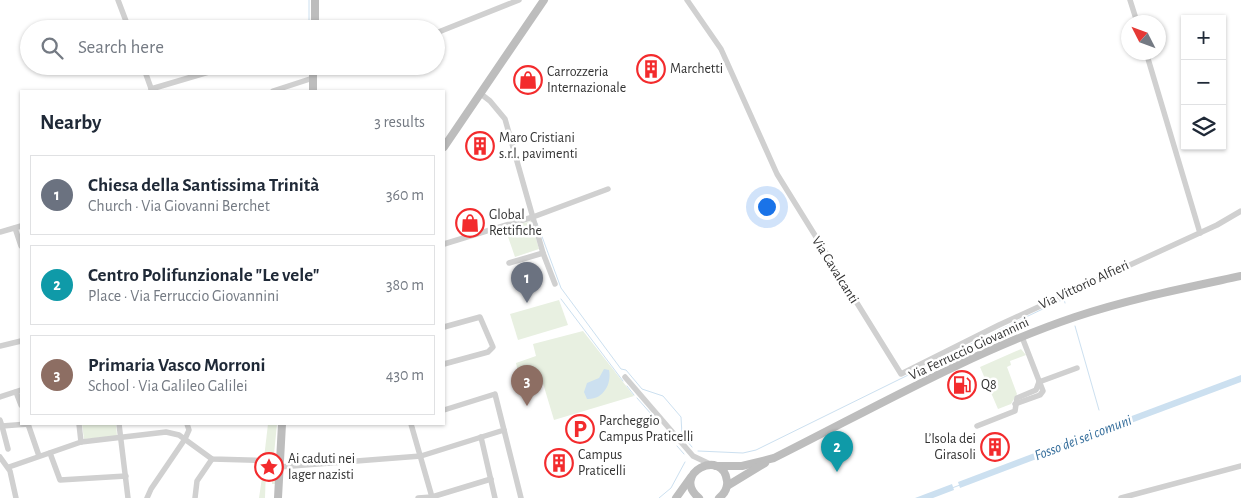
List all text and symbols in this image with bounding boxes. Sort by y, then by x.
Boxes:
north arrow [1121,15,1166,60]
map controls [1181,15,1226,150]
button: + [1181,15,1226,60]
search box [20,20,445,75]
icon: search [38,34,66,62]
text: Search here [78,38,164,57]
building icon: Marchetti [636,54,666,84]
button: − [1181,60,1226,105]
place label: Marchetti [670,62,723,76]
shop icon: Carrozzeria Internazionale [513,65,543,95]
place label: Carrozzeria Internazionale [547,65,626,95]
button: layers [1181,105,1226,150]
text: Nearby [40,112,101,133]
text: 3 results [374,114,425,130]
building icon: Maro Cristiani s.r.l. pavimenti [465,131,495,161]
place label: Maro Cristiani s.r.l. pavimenti [499,131,578,161]
text: Chiesa della Santissima Trinità [88,176,319,195]
text: 1 [54,187,60,203]
text: 360 m [386,187,424,203]
your location [754,194,780,220]
text: Church · Via Giovanni Berchet [88,198,270,214]
shop icon: Global Rettifiche [455,208,485,238]
place label: Global Rettifiche [489,208,542,238]
street label: Via Cavalcanti [809,234,861,306]
street label: Via Vittorio Alfieri [1037,258,1131,312]
pin: 1 [511,262,543,303]
text: Centro Polifunzionale "Le vele" [88,266,320,285]
text: 2 [53,277,61,293]
text: 380 m [386,277,424,293]
text: Place · Via Ferruccio Giovannini [88,288,279,304]
street label: Via Ferruccio Giovannini [907,315,1031,383]
text: Primaria Vasco Morroni [88,356,266,375]
pin: 3 [511,365,543,406]
text: 3 [54,367,60,383]
text: 430 m [386,367,424,383]
fuel station icon: Q8 [947,370,977,400]
text: School · Via Galileo Galilei [88,378,248,394]
place label: Q8 [981,378,997,392]
water label: Fosso dei sei comuni [1032,413,1134,463]
parking icon: Parcheggio Campus Praticelli [565,414,595,444]
place label: Parcheggio Campus Praticelli [599,414,694,444]
pin: 2 [821,431,853,472]
place label: L’Isola dei Girasoli [924,432,976,462]
building icon: L’Isola dei Girasoli [980,432,1010,462]
building icon: Campus Praticelli [544,448,574,478]
place label: Campus Praticelli [578,448,626,478]
place icon: Ai caduti nei lager nazisti [254,452,284,482]
place label: Ai caduti nei lager nazisti [288,452,355,482]

